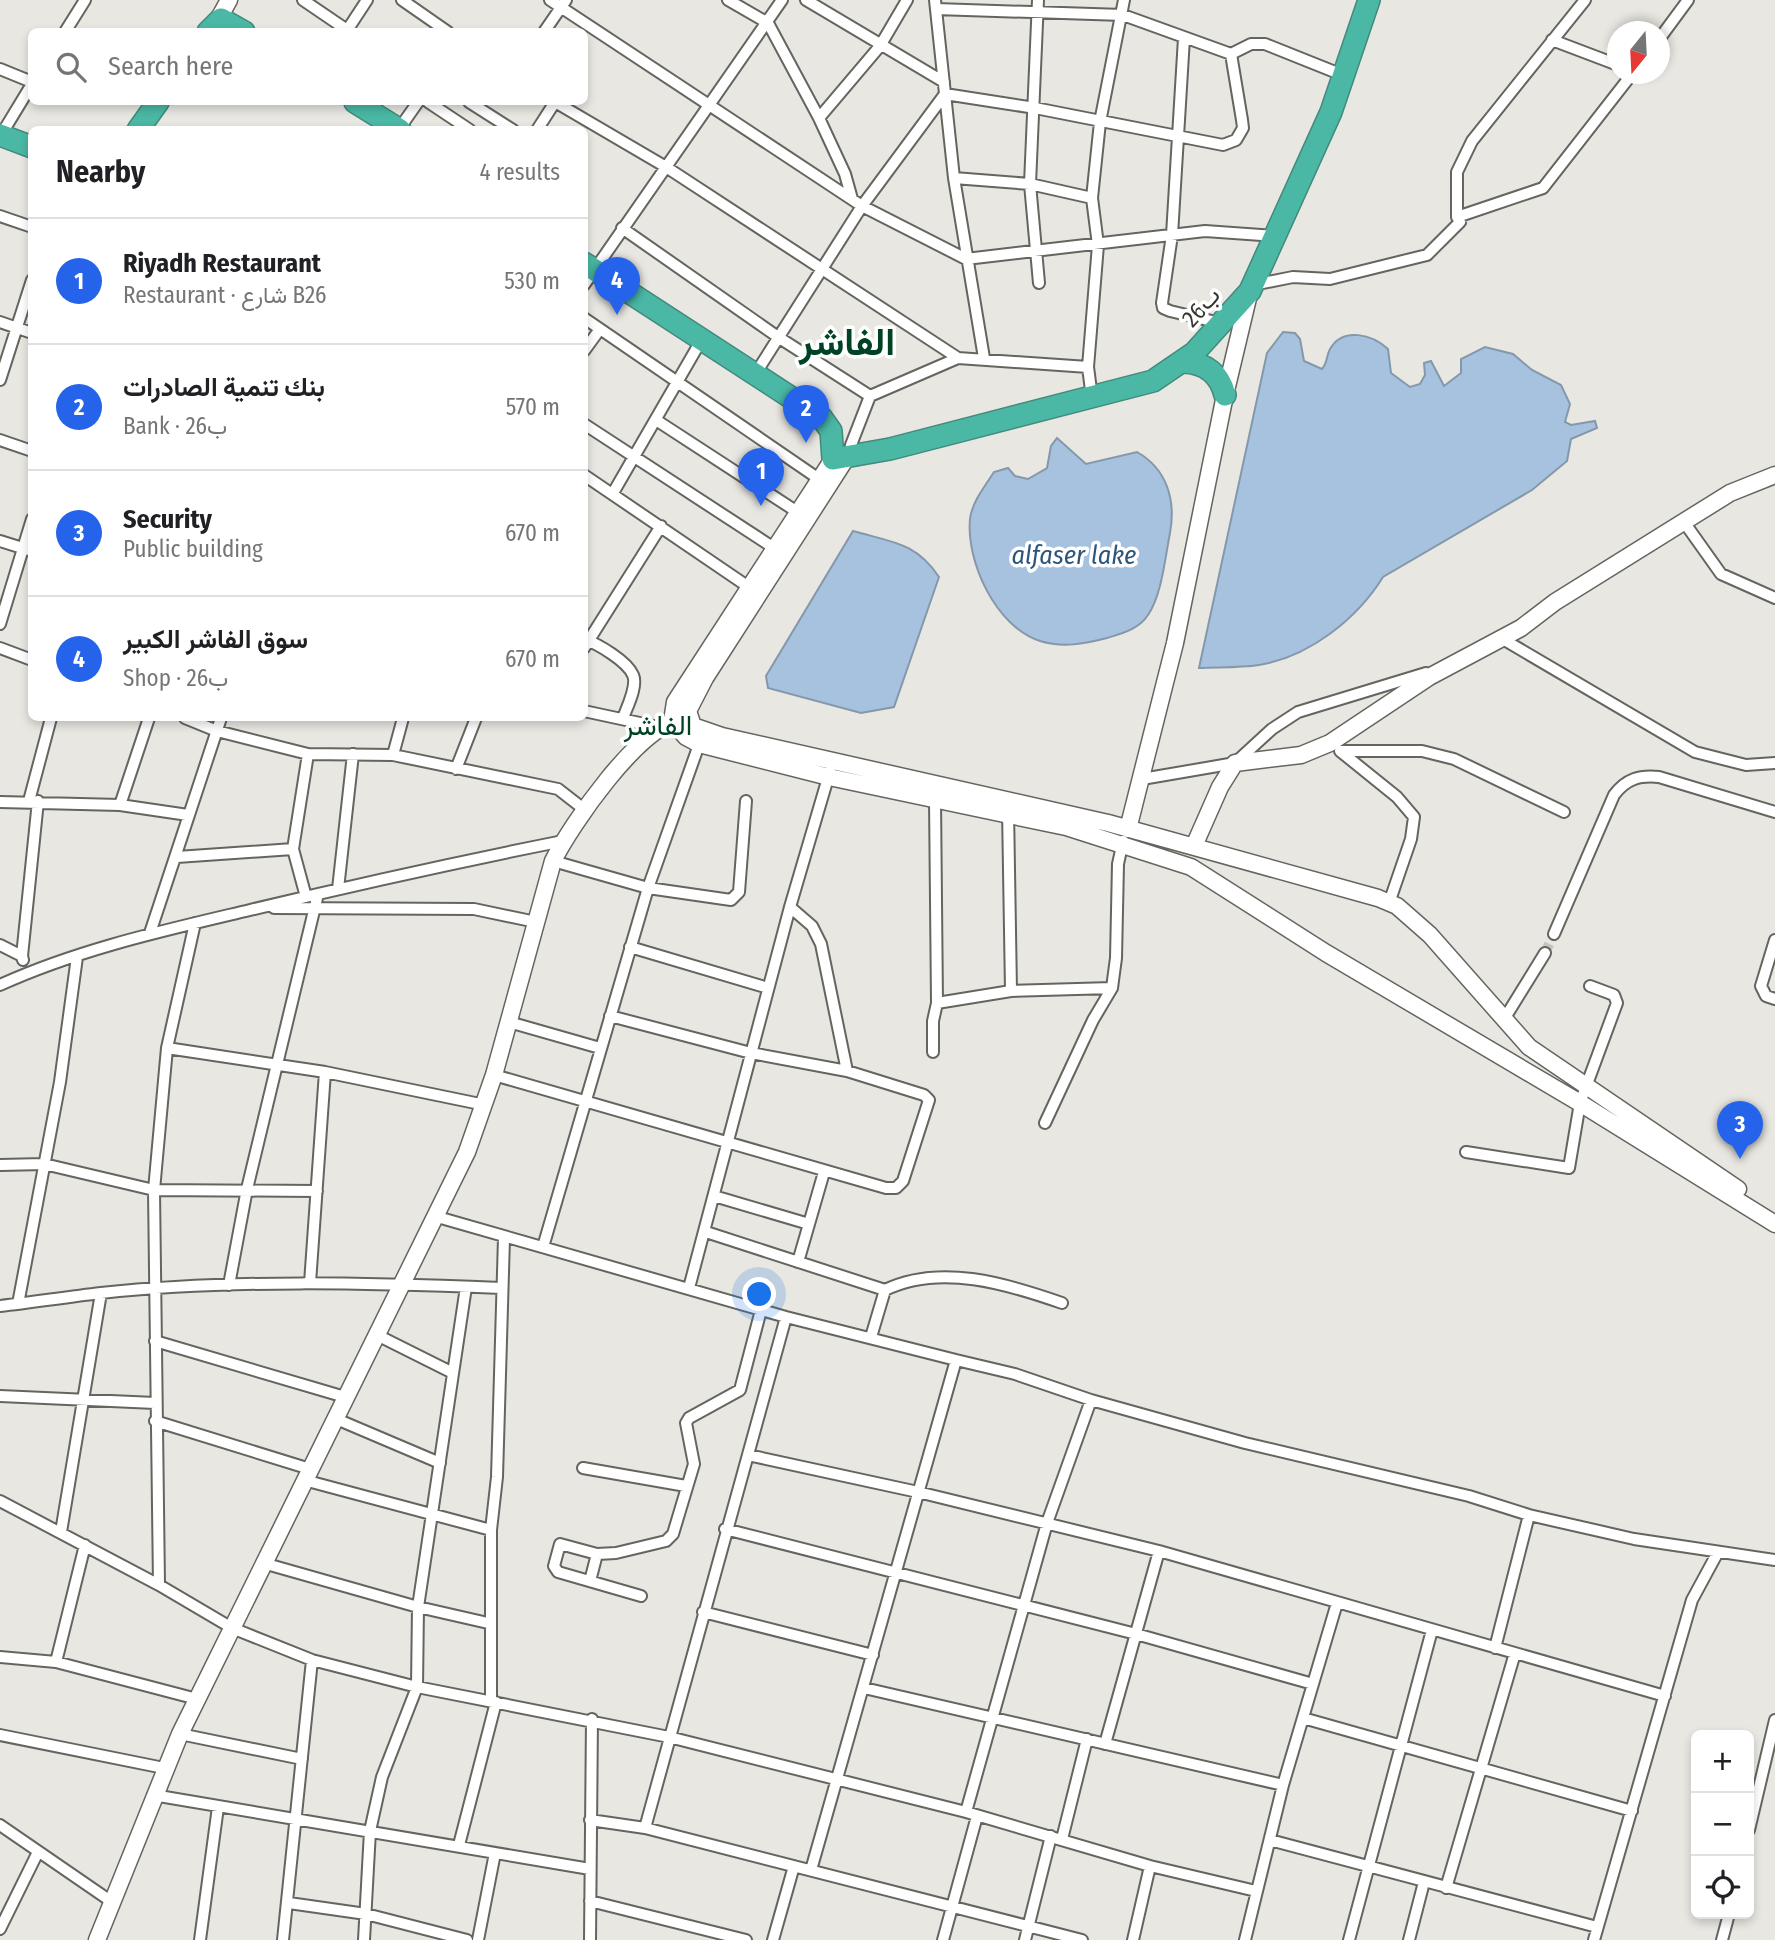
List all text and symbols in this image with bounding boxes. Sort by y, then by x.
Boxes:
north arrow [1607,21,1670,84]
search box [28,28,588,105]
icon: search [52,48,90,86]
text: Search here [108,51,233,82]
text: Nearby [56,154,145,190]
text: 4 results [479,158,560,186]
text: Riyadh Restaurant [123,248,321,279]
pin: 4 [594,257,640,315]
text: 1 [74,267,84,295]
text: 530 m [504,267,560,295]
text: Restaurant · شارع B26 [123,281,326,309]
street label: 26ب [1176,281,1226,333]
district label: الفاشر [798,319,895,366]
text: بنك تنمية الصادرات [123,372,325,403]
pin: 2 [783,385,829,443]
text: 2 [74,393,84,421]
text: 570 m [506,393,560,421]
text: Bank · 26ب [123,412,227,440]
pin: 1 [738,448,784,506]
text: Security [123,504,212,535]
text: 3 [74,519,84,547]
text: 670 m [505,519,560,547]
text: Public building [123,535,263,563]
water label: alfaser lake [1012,540,1136,571]
text: سوق الفاشر الكبير [123,624,308,655]
text: 4 [73,645,85,673]
text: 670 m [505,645,560,673]
text: Shop · 26ب [123,664,228,692]
district label: الفاشر [623,709,692,743]
pin: 3 [1717,1101,1763,1159]
your location [742,1277,776,1311]
map controls [1691,1730,1754,1919]
button: + [1691,1730,1754,1793]
button: − [1691,1793,1754,1856]
button: locate [1691,1856,1754,1919]

